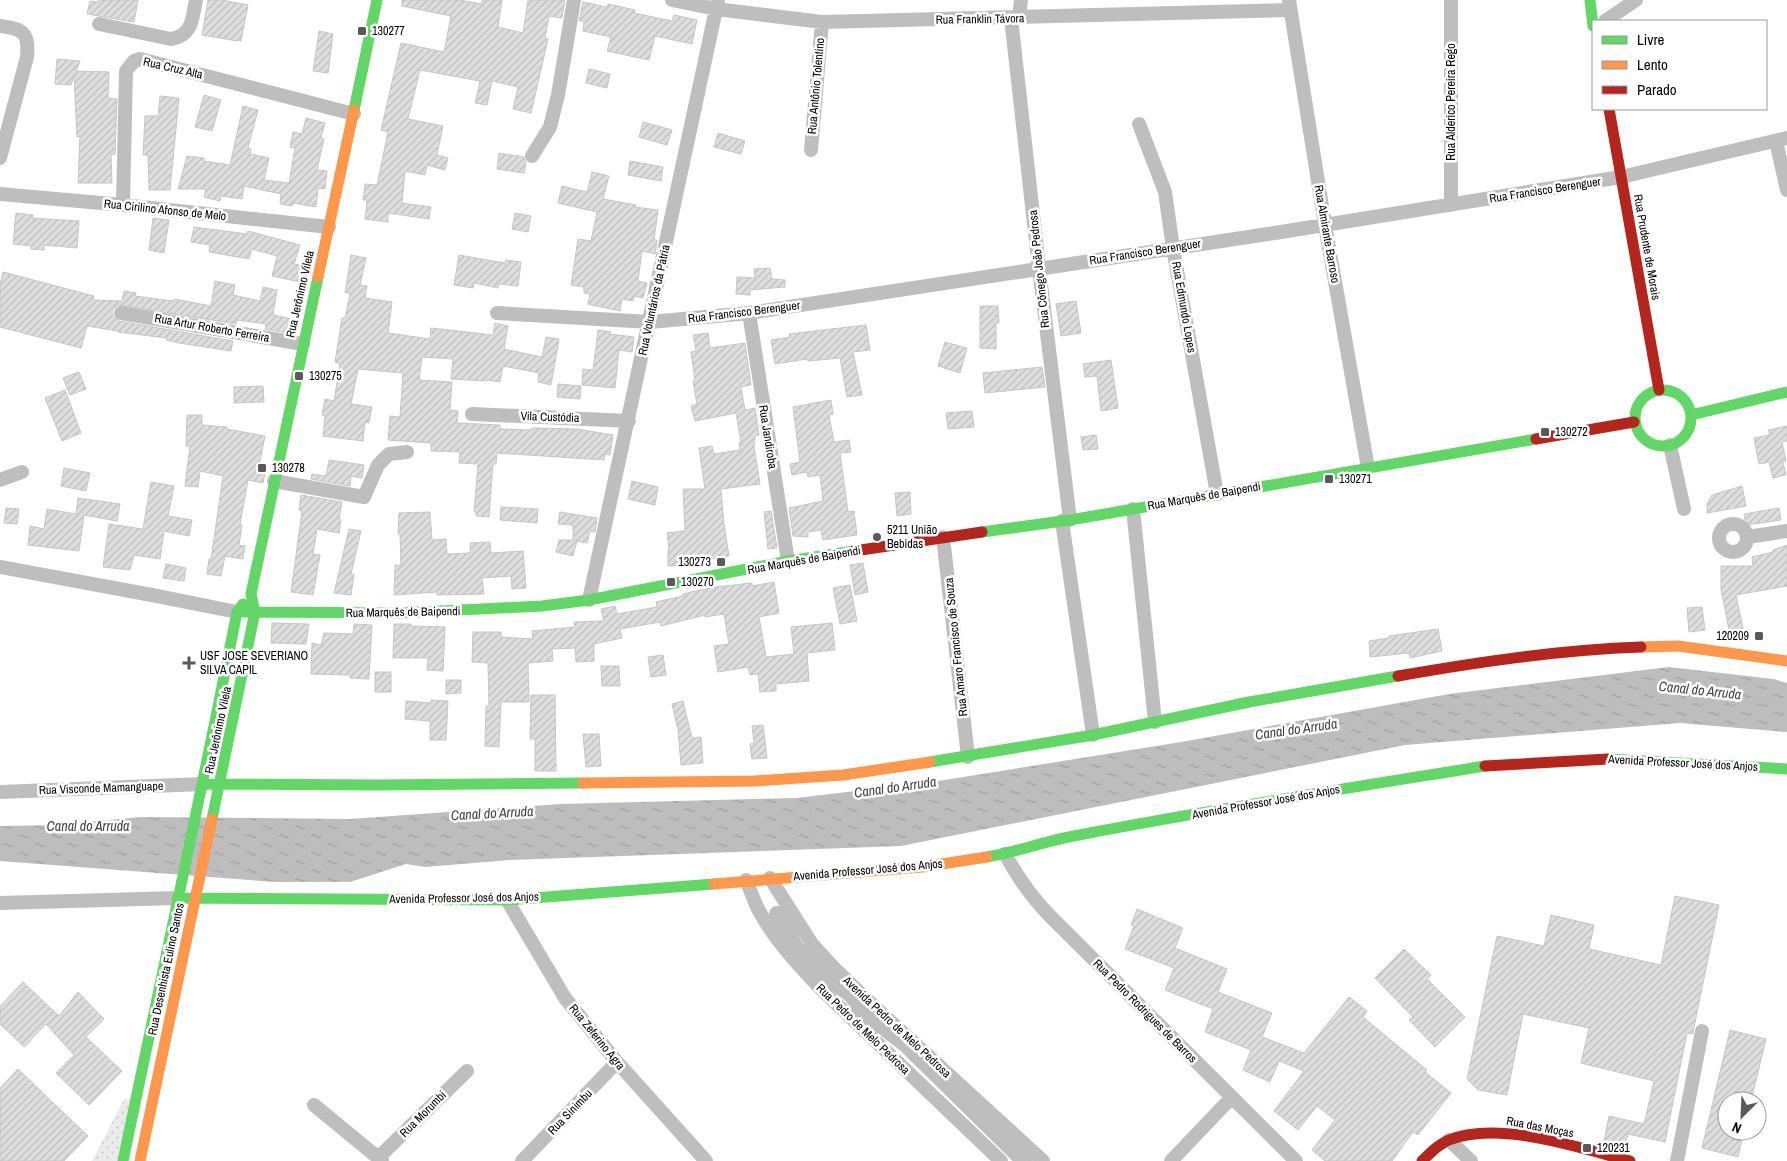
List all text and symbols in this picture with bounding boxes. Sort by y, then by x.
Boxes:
street label: Rua Franklin Távora [936,10,1025,28]
legend [1592,20,1767,110]
place label: 130277 [372,23,405,39]
marker: 130277 [356,25,368,37]
text: Livre [1637,29,1665,50]
street label: Rua Antônio Tolentino [804,37,828,135]
street label: Rua Alderico Pereira Rego [1443,43,1459,161]
street label: Rua Cruz Alta [142,53,205,83]
text: Lento [1637,54,1668,75]
text: Parado [1637,79,1677,100]
street label: Rua Francisco Berenguer [1488,173,1603,207]
street label: Rua Almirante Barroso [1310,184,1344,284]
street label: Rua Prudente de Morais [1630,193,1664,301]
street label: Rua Cirilino Afonso de Melo [103,196,227,224]
street label: Rua Cônego João Pedrosa [1025,209,1053,329]
street label: Rua Francisco Berenguer [1088,235,1203,269]
street label: Rua Voluntários da Pátria [634,243,674,357]
street label: Rua Jerônimo Vilela [282,248,318,339]
street label: Rua Edmundo Lopes [1168,260,1200,354]
street label: Rua Francisco Berenguer [687,297,802,327]
street label: Rua Artur Roberto Ferreira [153,310,271,346]
place label: 130275 [309,368,342,384]
marker: 130275 [293,370,305,382]
street label: Rua Jandiroba [755,404,781,471]
street label: Vila Custódia [520,408,580,426]
place label: 130272 [1555,424,1588,440]
marker: 130272 [1539,426,1551,438]
place label: 130278 [272,460,305,476]
marker: 130278 [256,462,268,474]
place label: 130271 [1339,471,1372,487]
marker: 130271 [1323,473,1335,485]
street label: Rua Marquês de Baipendi [1146,478,1262,514]
place label: 5211 União Bebidas [887,522,937,552]
marker: 5211 União Bebidas [871,531,883,543]
street label: Rua Marquês de Baipendi [746,542,862,578]
place label: 130273 [678,554,711,570]
marker: 130273 [715,556,727,568]
place label: 130270 [681,574,714,590]
marker: 130270 [665,576,677,588]
street label: Rua Amaro Francisco de Souza [941,576,971,717]
street label: Rua Marquês de Baipendi [345,603,461,621]
place label: 120209 [1716,628,1749,644]
marker: 120209 [1753,630,1765,642]
place label: USF JOSE SEVERIANO SILVA CAPIL [200,648,309,678]
marker: USF JOSE SEVERIANO SILVA CAPIL [182,656,196,670]
water label: Canal do Arruda [1658,677,1742,703]
street label: Rua Jerônimo Vilela [201,684,235,775]
water label: Canal do Arruda [1254,714,1338,744]
street label: Avenida Professor José dos Anjos [1607,751,1758,775]
water label: Canal do Arruda [853,772,937,802]
street label: Rua Visconde Mamanguape [38,778,164,798]
street label: Avenida Professor José dos Anjos [1190,781,1341,823]
water label: Canal do Arruda [450,802,534,824]
water label: Canal do Arruda [47,817,129,835]
street label: Avenida Professor José dos Anjos [792,855,943,885]
street label: Avenida Professor José dos Anjos [388,889,539,907]
street label: Rua Desenhista Eulino Santos [144,901,188,1036]
street label: Rua Pedro Rodrigues de Barros [1090,956,1200,1066]
street label: Avenida Pedro de Melo Pedrosa [839,972,955,1082]
street label: Rua Pedro de Melo Pedrosa [813,980,914,1078]
street label: Rua Zeferino Agra [565,1001,629,1074]
street label: Rua Sinimbu [544,1086,596,1138]
street label: Rua Morumbi [396,1087,450,1141]
north arrow [1717,1091,1767,1141]
street label: Rua das Moças [1505,1113,1575,1141]
text: N [1729,1118,1744,1138]
place label: 120231 [1597,1140,1630,1156]
marker: 120231 [1581,1142,1593,1154]

